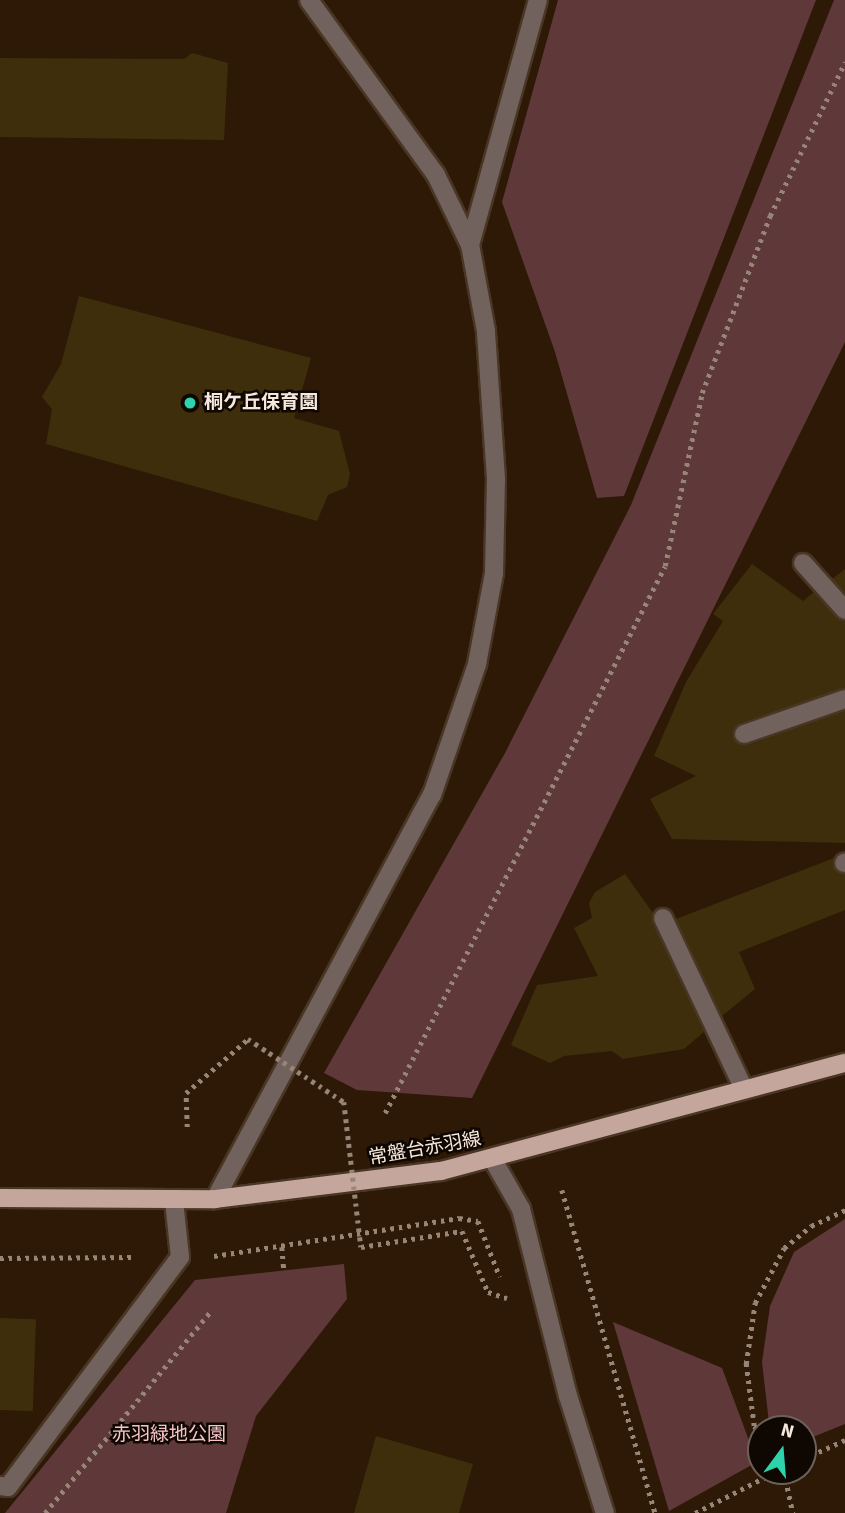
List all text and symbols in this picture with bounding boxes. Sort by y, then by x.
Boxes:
place label: 桐ケ丘保育園 [204,392,318,414]
marker: 桐ケ丘保育園 [182,395,198,411]
street label: 常盤台赤羽線 [367,1128,483,1170]
north arrow [747,1415,817,1485]
text: N [778,1417,797,1446]
park label: 赤羽緑地公園 [112,1424,226,1446]

